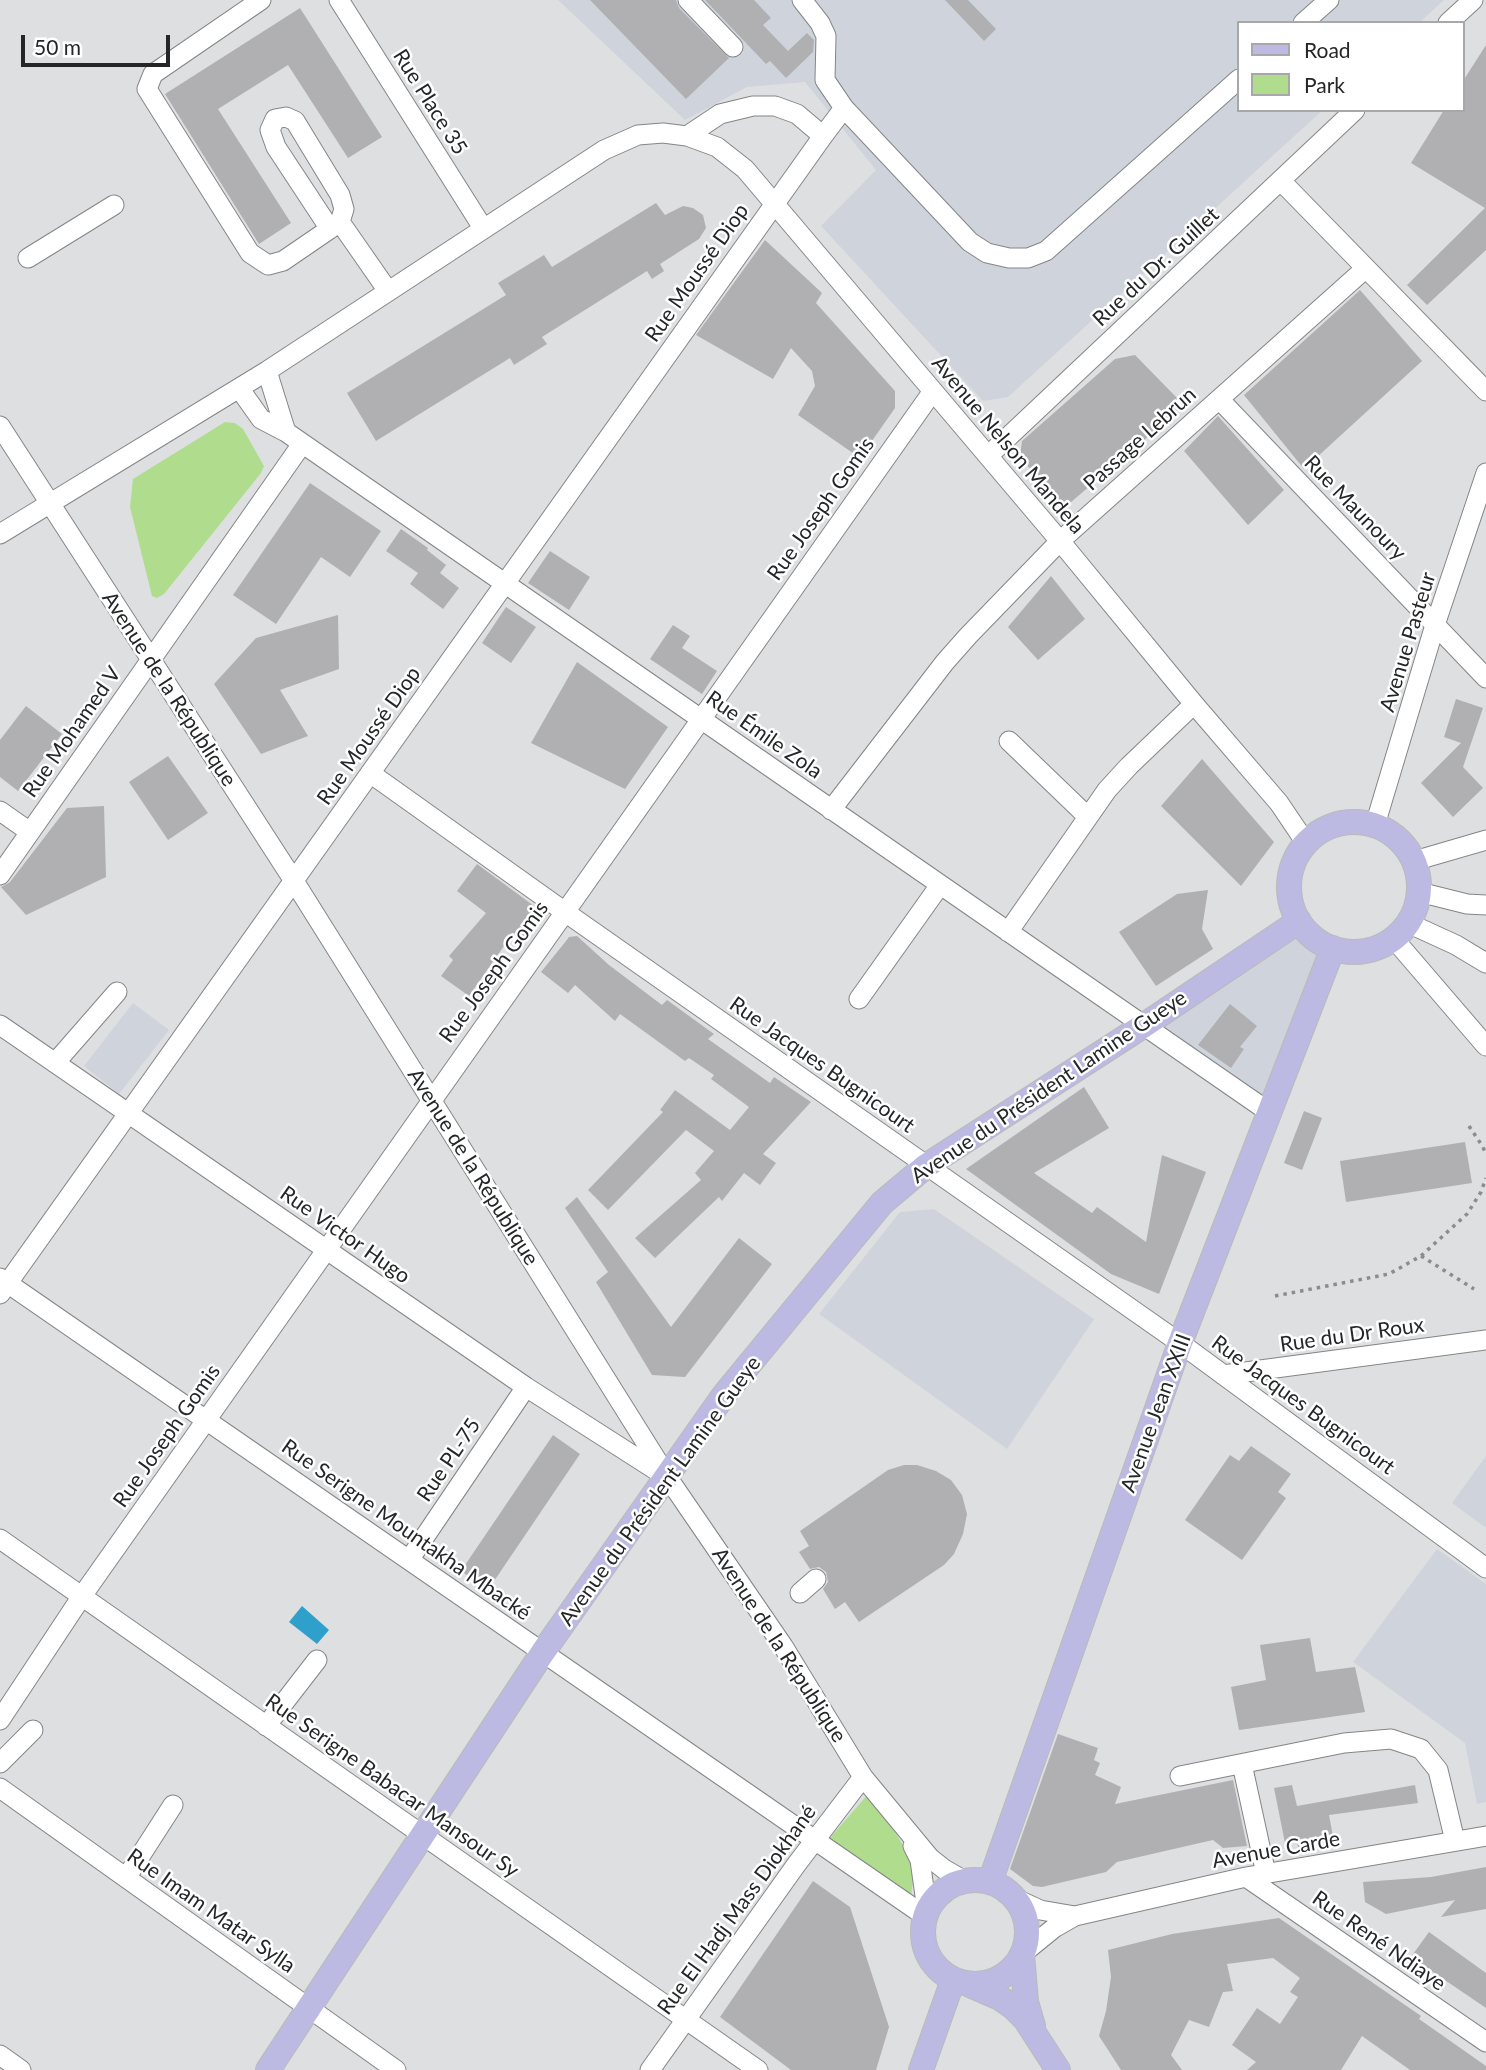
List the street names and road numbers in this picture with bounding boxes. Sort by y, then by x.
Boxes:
street label: Rue Place 35 [388,45,472,159]
street label: Rue Moussé Diop [640,199,754,347]
street label: Rue du Dr. Guillet [1088,202,1224,332]
street label: Avenue Nelson Mandela [926,351,1090,539]
street label: Passage Lebrun [1079,382,1201,496]
street label: Rue Joseph Gomis [762,433,880,585]
street label: Rue Maunoury [1299,450,1411,566]
street label: Avenue Pasteur [1375,569,1441,715]
street label: Avenue de la République [97,587,241,791]
street label: Rue Mohamed V [18,662,126,802]
street label: Rue Moussé Diop [312,662,426,810]
street label: Rue Émile Zola [701,686,827,784]
street label: Rue Joseph Gomis [434,896,554,1048]
street label: Avenue du Président Lamine Gueye [906,985,1192,1189]
street label: Rue Jacques Bugnicourt [725,992,919,1138]
street label: Avenue de la République [402,1064,544,1270]
street label: Rue Victor Hugo [275,1181,415,1289]
street label: Rue du Dr Roux [1278,1312,1426,1358]
street label: Avenue Jean XXIII [1116,1330,1196,1496]
street label: Rue Jacques Bugnicourt [1207,1330,1399,1480]
street label: Avenue du Président Lamine Gueye [554,1351,766,1631]
street label: Rue Joseph Gomis [108,1360,226,1512]
street label: Rue PL-75 [412,1414,486,1506]
street label: Rue Serigne Mountakha Mbacké [277,1434,535,1626]
street label: Avenue de la République [707,1543,851,1747]
street label: Rue Serigne Babacar Mansour Sy [261,1689,523,1883]
street label: Rue El Hadj Mass Diokhané [652,1800,822,2020]
street label: Avenue Carde [1210,1826,1342,1874]
street label: Rue Imam Matar Sylla [122,1843,300,1979]
street label: Rue René Ndiaye [1307,1886,1451,1996]

